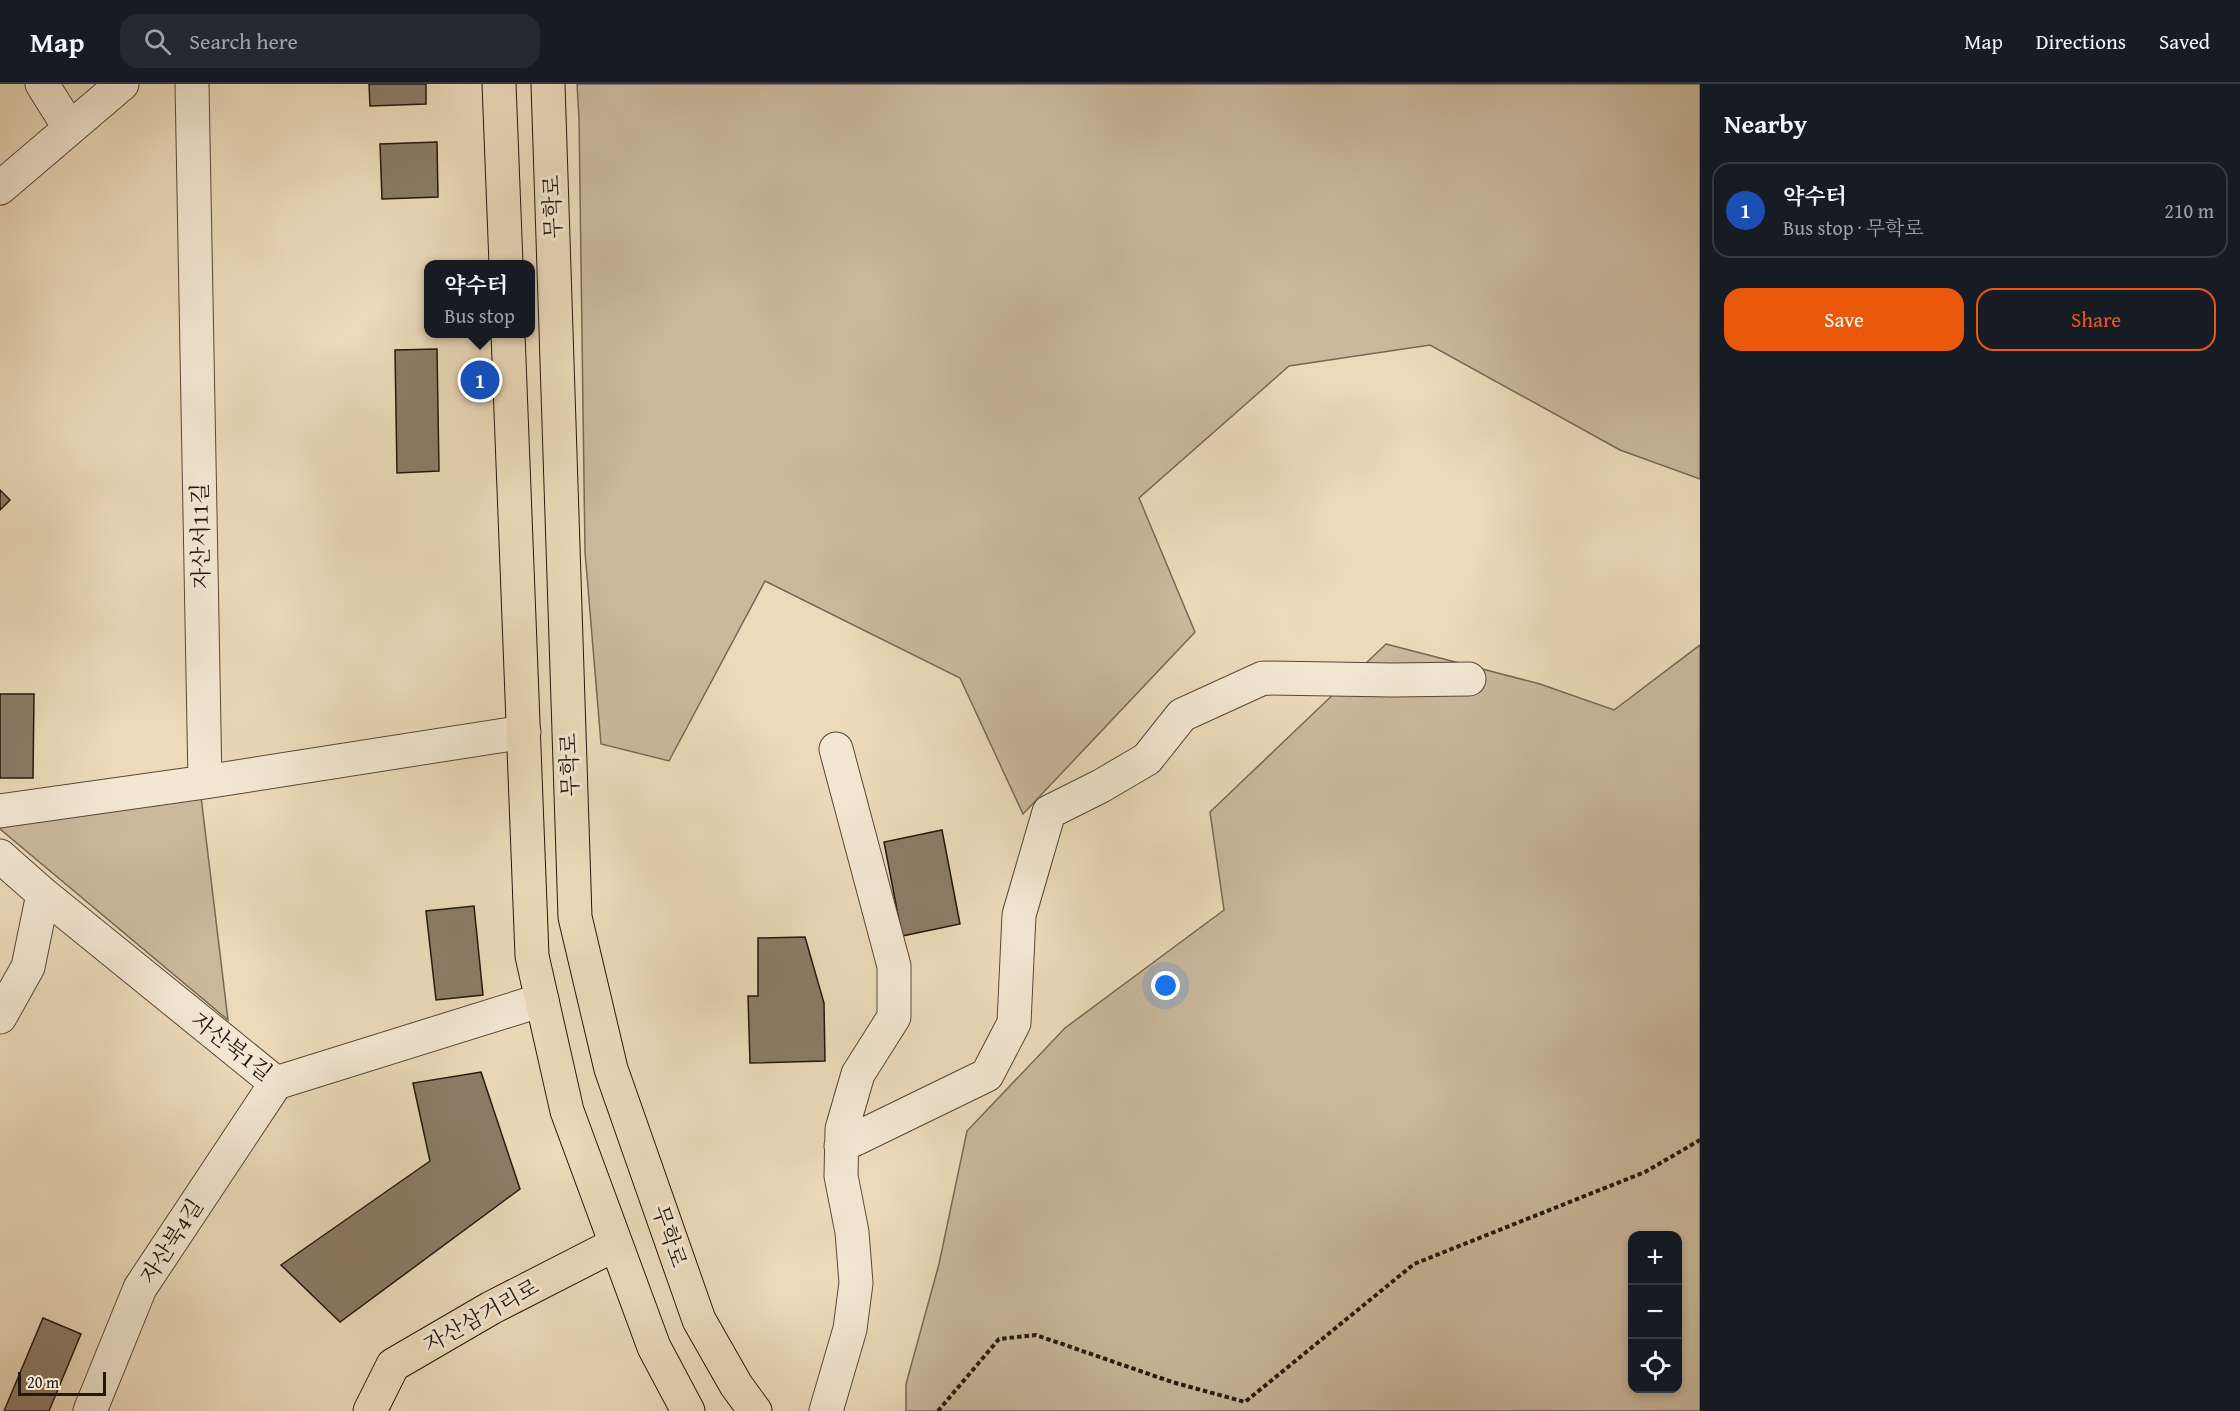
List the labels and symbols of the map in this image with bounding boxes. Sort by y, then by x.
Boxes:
street label: 무학로 [535,175,569,239]
pin: 1 [460,358,500,402]
street label: 자산서11길 [183,483,217,589]
street label: 무학로 [552,733,586,797]
your location [1151,971,1180,1000]
street label: 자산북1길 [184,1004,280,1088]
street label: 자산북4길 [132,1192,210,1290]
street label: 무학로 [644,1201,696,1271]
street label: 자산삼거리로 [417,1270,545,1360]
scale bar [18,1369,106,1396]

